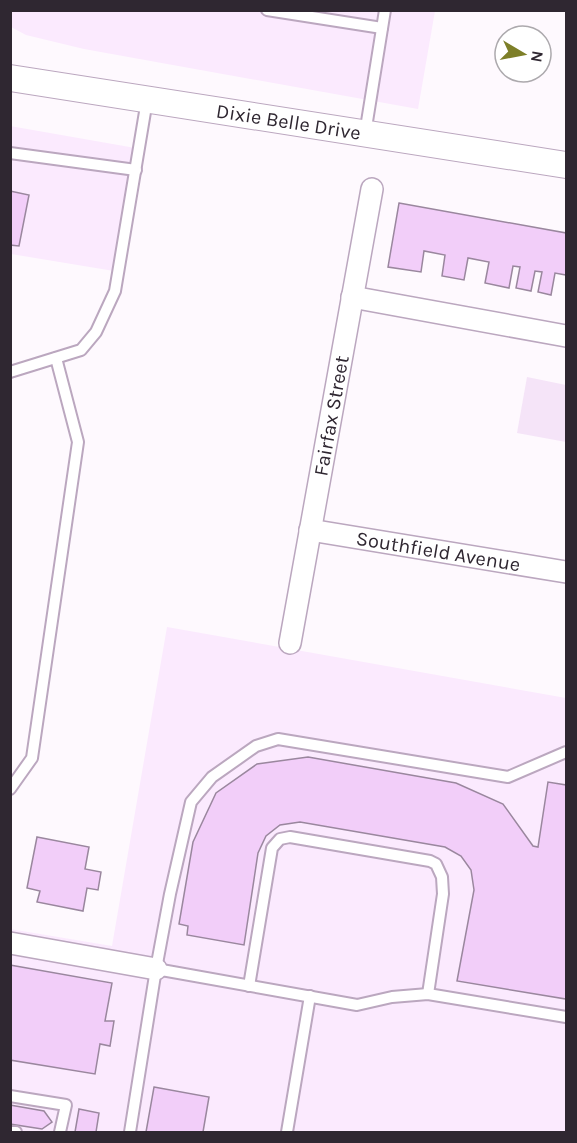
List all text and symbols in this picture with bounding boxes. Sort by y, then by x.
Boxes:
north arrow [493,24,553,84]
text: N [527,49,548,64]
street label: Dixie Belle Drive [215,99,363,144]
street label: Fairfax Street [309,353,353,478]
street label: Southfield Avenue [355,526,522,576]

